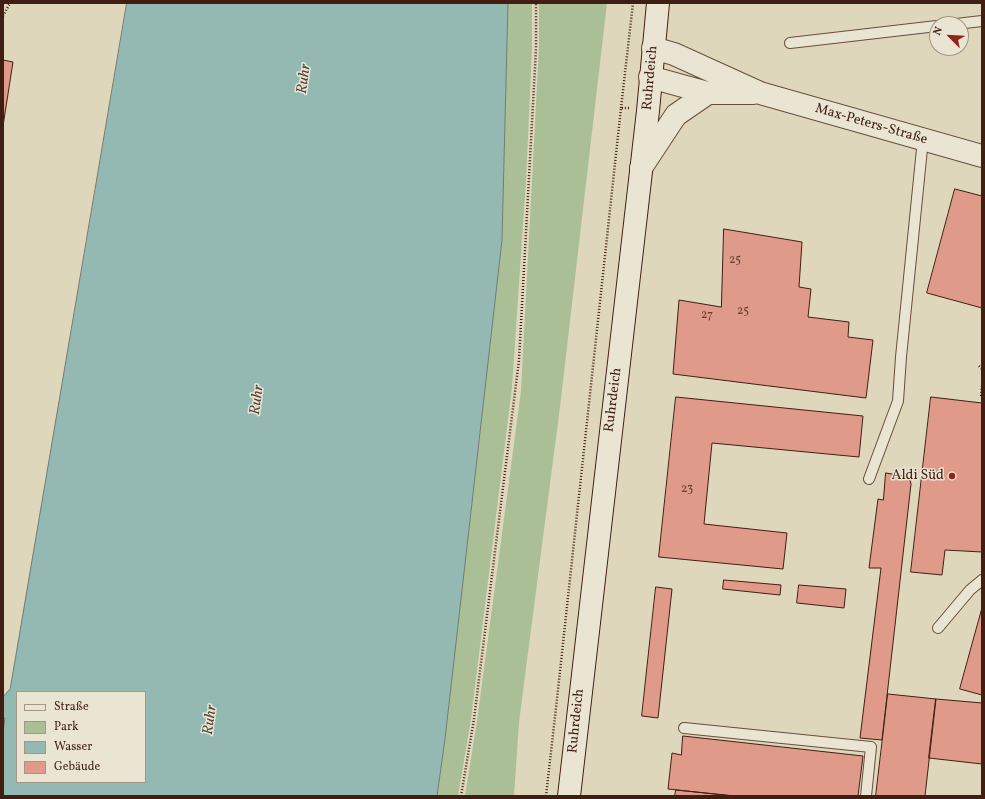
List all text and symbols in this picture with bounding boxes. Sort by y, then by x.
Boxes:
north arrow [929,16,969,56]
text: N [930,25,947,38]
street label: Ruhrdeich [640,45,662,111]
water label: Ruhr [294,63,316,95]
street label: Max-Peters-Straße [813,101,929,149]
house number: 25 [729,254,741,268]
house number: 25 [737,305,749,319]
house number: 27 [701,309,713,323]
street label: Ruhrdeich [602,367,626,433]
water label: Ruhr [247,384,269,416]
place label: Aldi Süd [892,468,944,484]
marker: Aldi Süd [947,471,957,481]
house number: 23 [681,483,693,497]
street label: Ruhrdeich [565,688,589,754]
legend [16,691,146,783]
text: Straße [54,699,89,715]
water label: Ruhr [200,704,222,736]
text: Park [54,719,79,735]
text: Wasser [54,739,92,755]
text: Gebäude [54,759,100,775]

